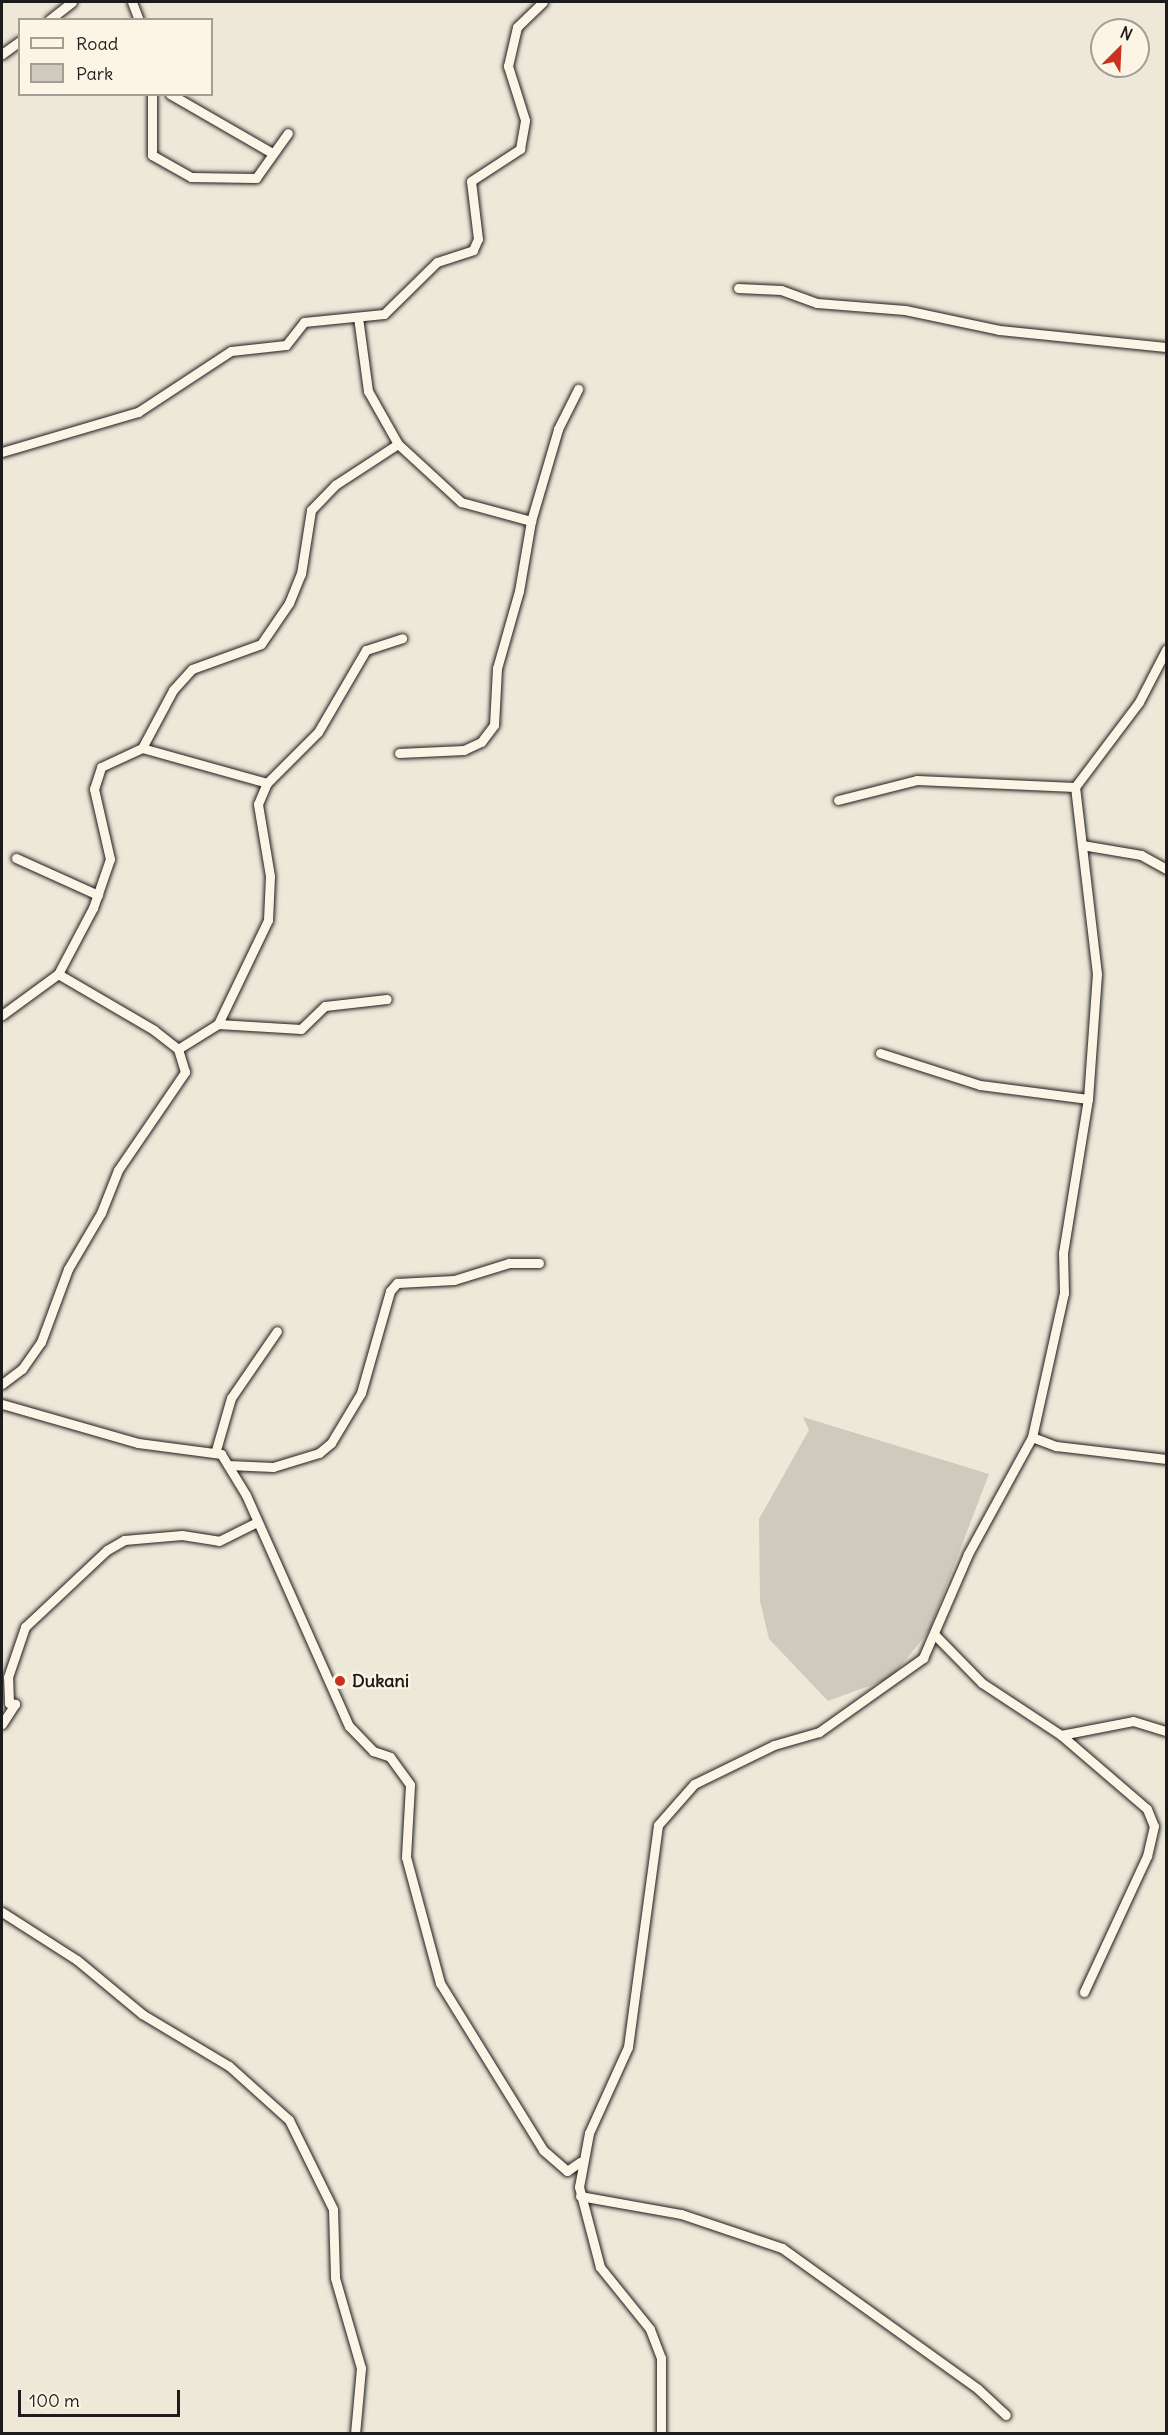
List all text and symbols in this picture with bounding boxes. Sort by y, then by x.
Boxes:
legend [18,18,213,96]
north arrow [1090,18,1150,78]
text: N [1117,22,1136,45]
text: Road [76,32,118,55]
text: Park [76,62,113,85]
place label: Dukani [352,1670,409,1692]
marker: Dukani [333,1674,347,1688]
scale bar [21,2378,183,2416]
text: 100 m [29,2389,80,2412]

